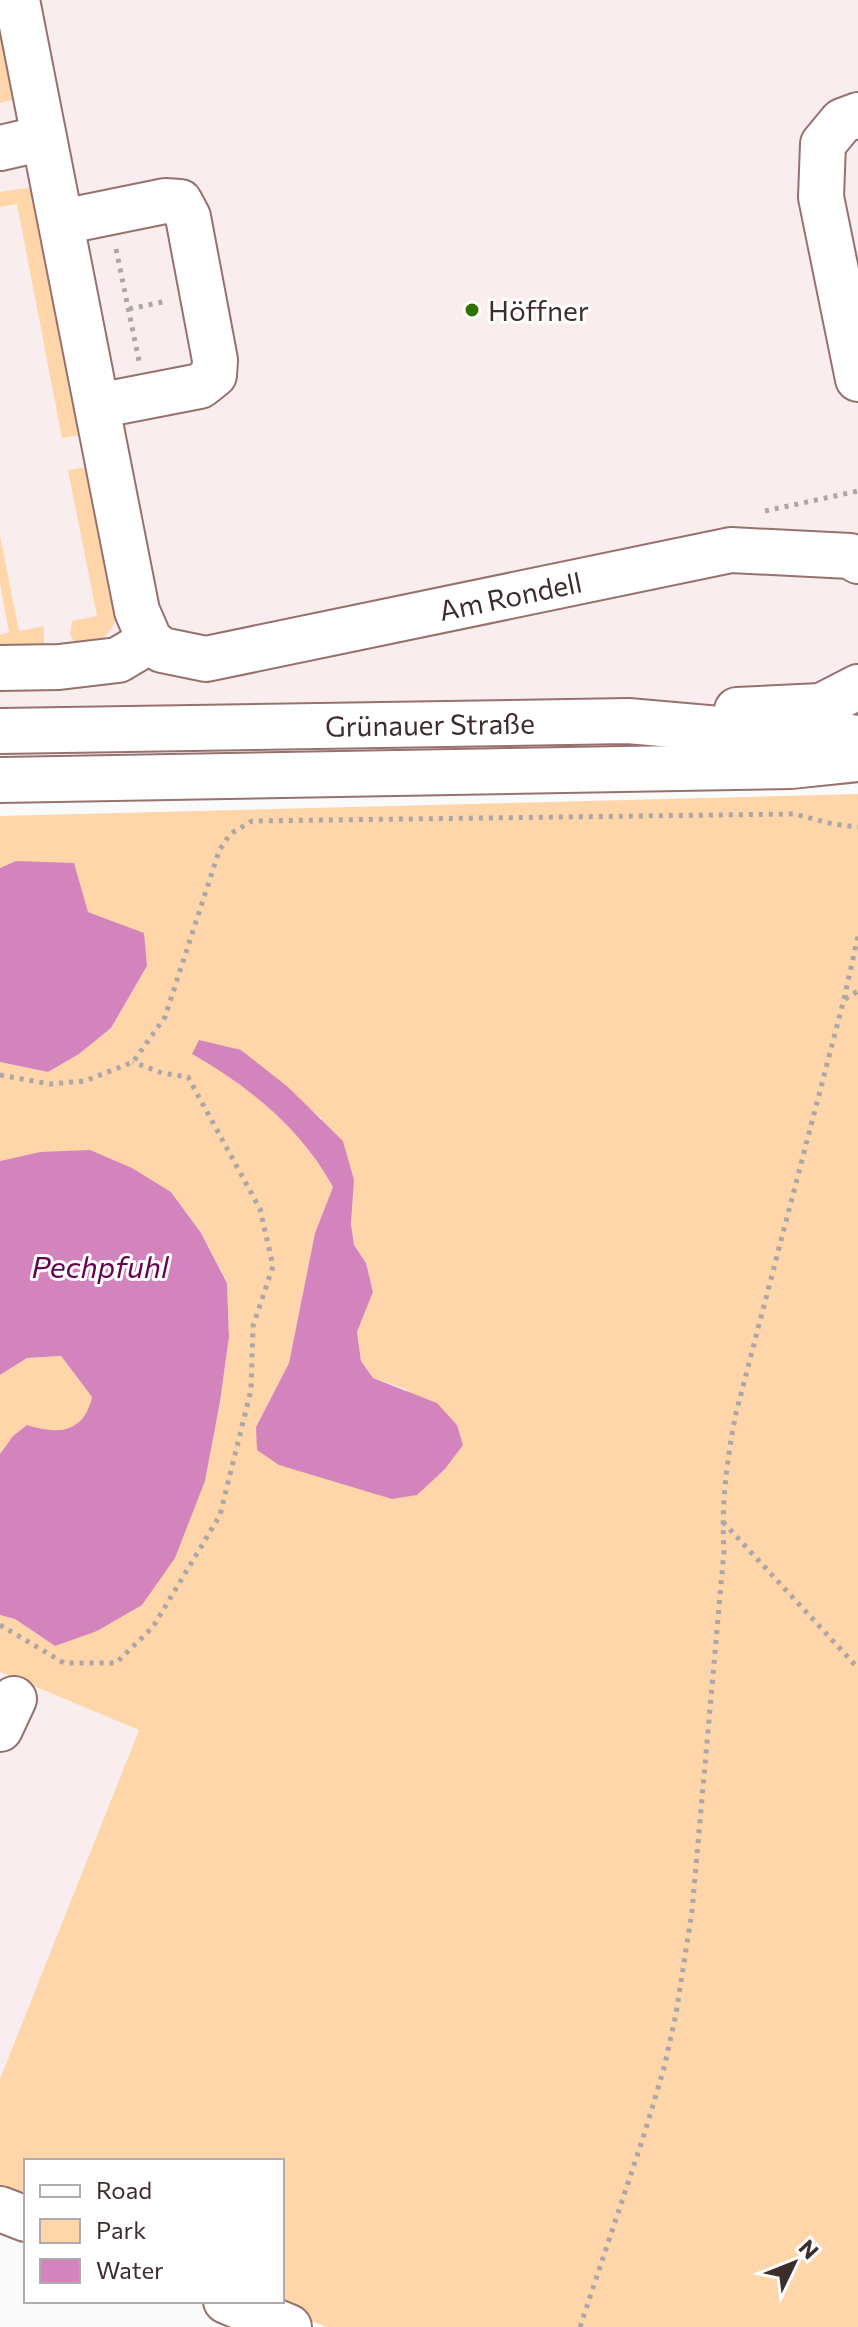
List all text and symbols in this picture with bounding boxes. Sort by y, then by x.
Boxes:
place label: Höffner [488,293,589,327]
marker: Höffner [463,301,481,319]
street label: Am Rondell [436,564,585,627]
street label: Grünauer Straße [325,705,535,743]
water label: Pechpfuhl [31,1247,170,1284]
legend [24,2159,284,2303]
text: Road [96,2175,152,2204]
text: Park [96,2215,146,2244]
north arrow [754,2223,834,2303]
text: N [793,2234,824,2264]
text: Water [96,2255,164,2284]

